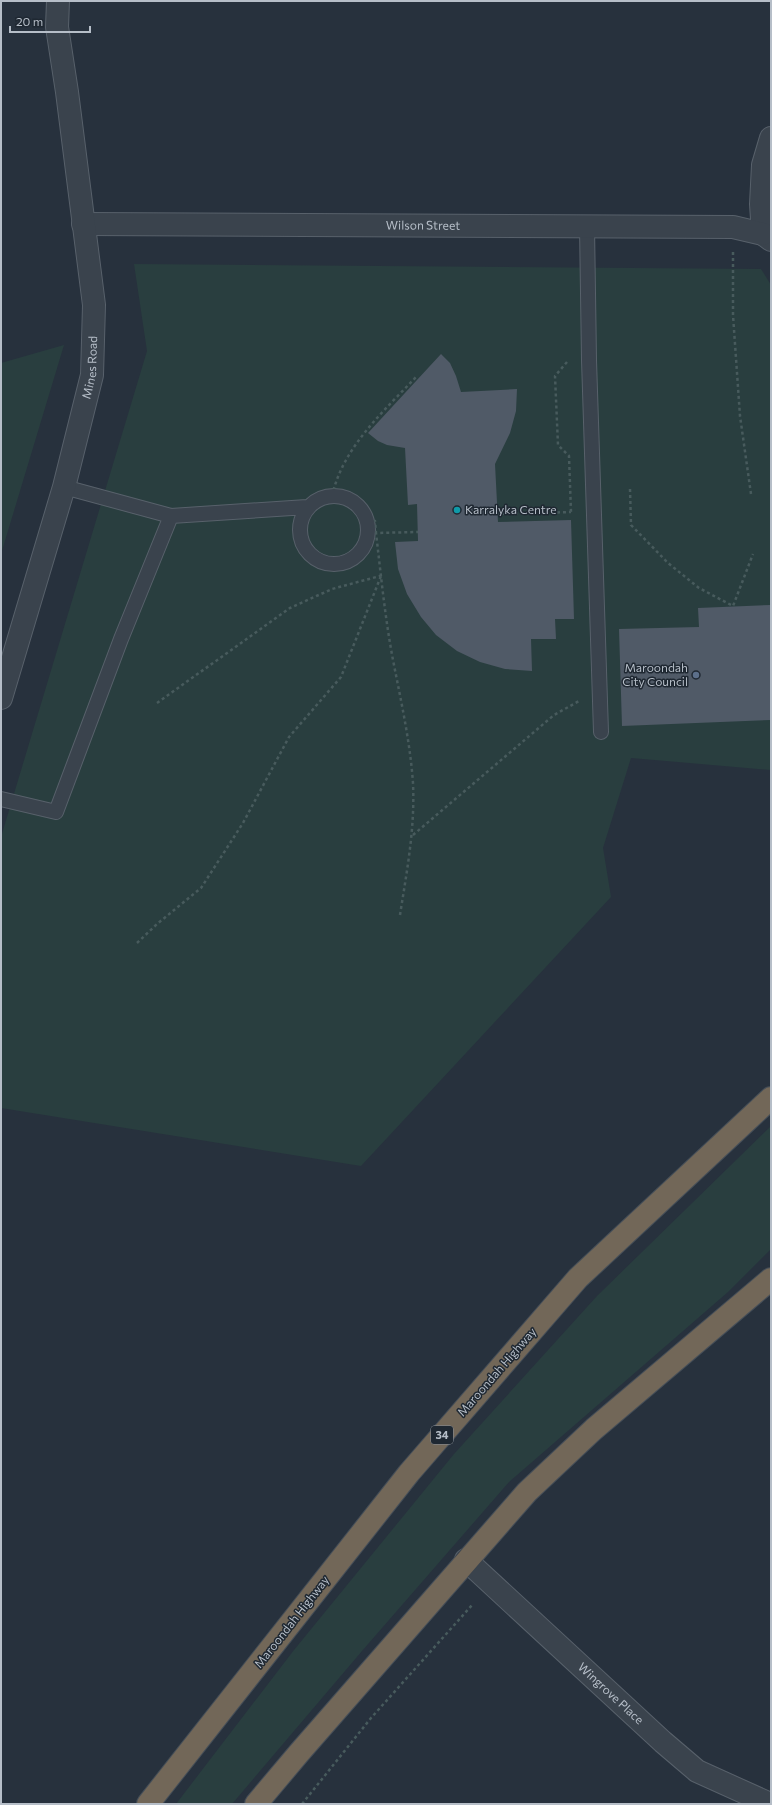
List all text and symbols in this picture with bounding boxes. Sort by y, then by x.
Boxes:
scale bar [10,8,90,34]
text: 20 m [16,14,43,28]
street label: Wilson Street [386,217,460,232]
street label: Mines Road [78,336,99,400]
place label: Karralyka Centre [465,502,557,516]
marker: Karralyka Centre [452,505,462,515]
place label: Maroondah City Council [622,660,688,688]
marker: Maroondah City Council [691,670,701,680]
street label: Maroondah Highway [454,1324,539,1419]
road number: 34 [431,1426,453,1444]
street label: Maroondah Highway [251,1573,332,1670]
street label: Wingrove Place [576,1659,647,1727]

